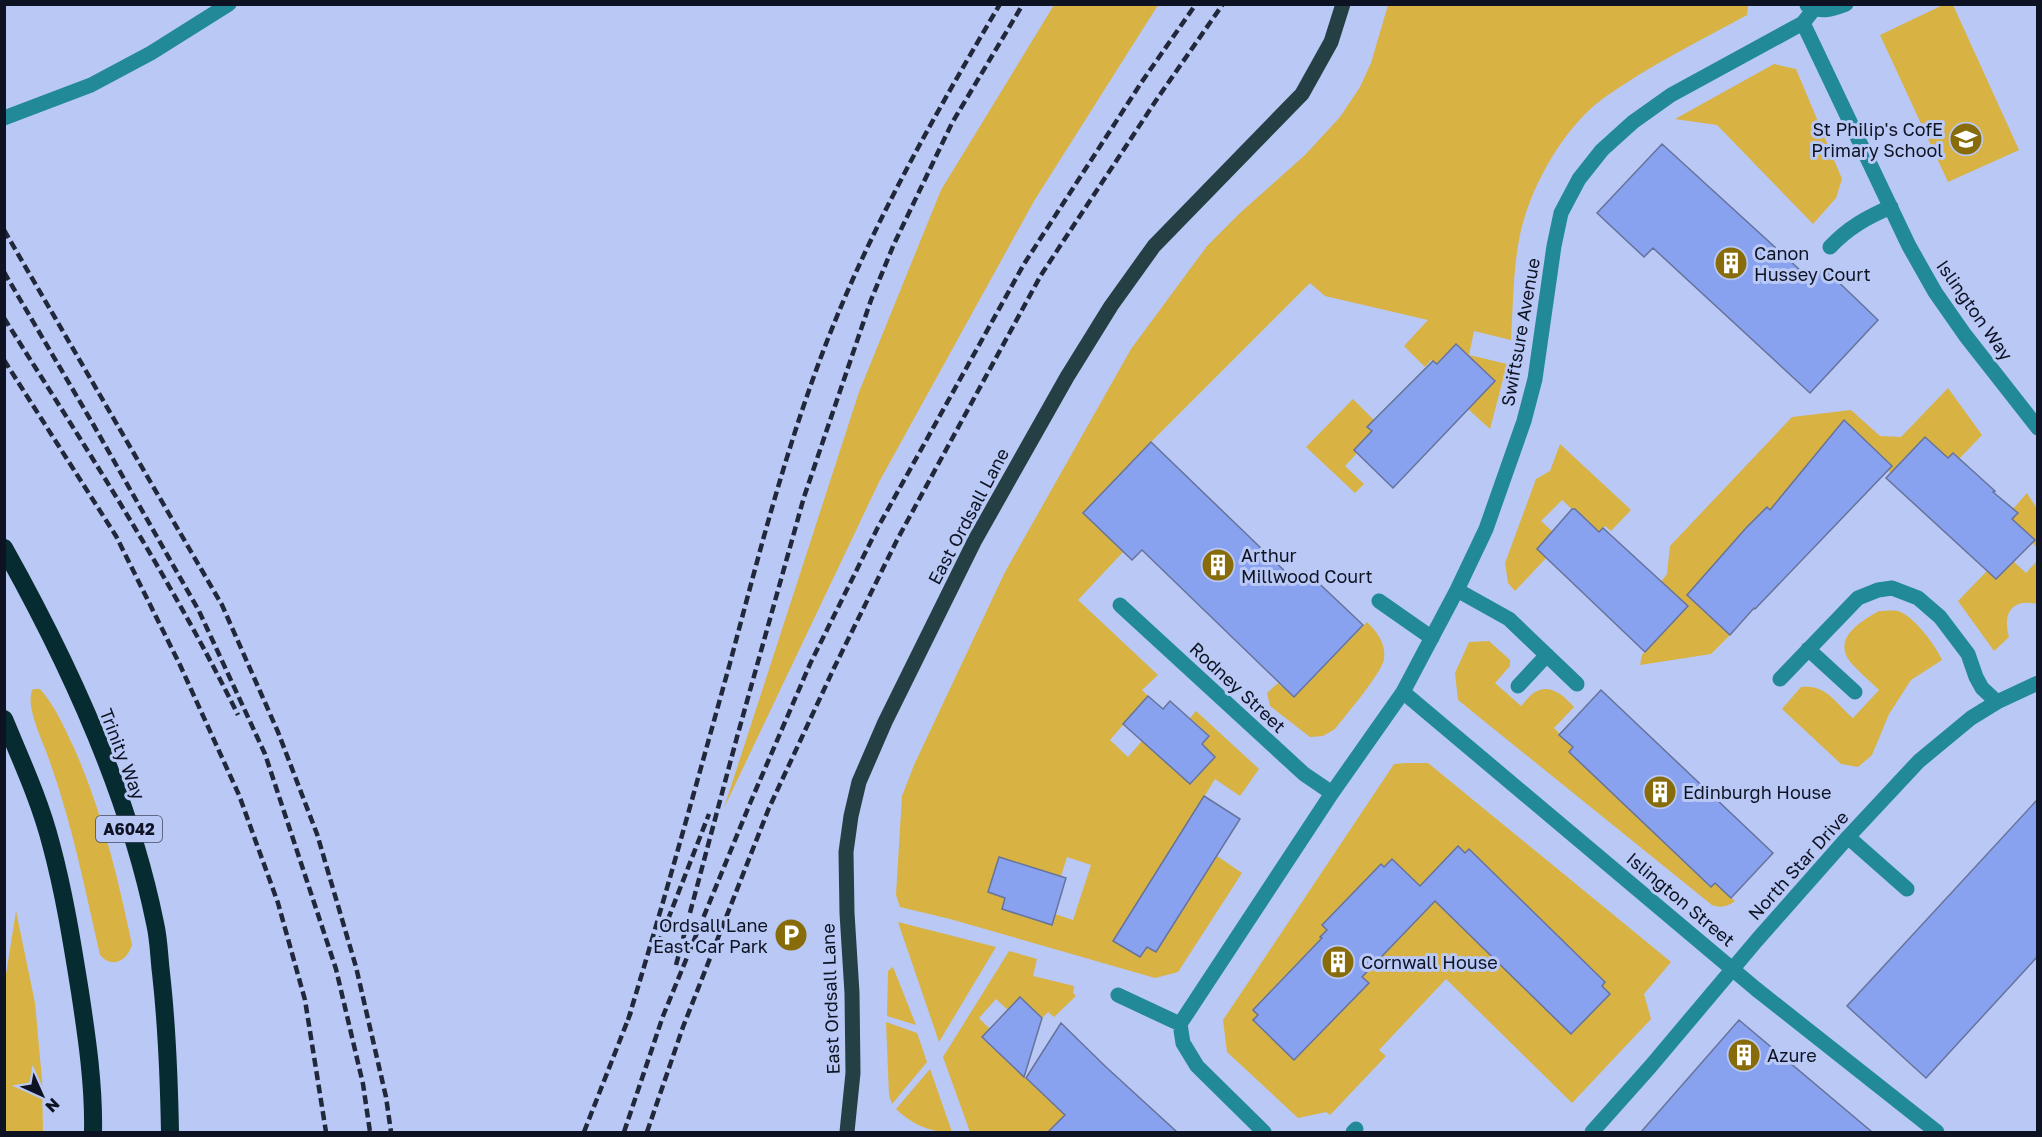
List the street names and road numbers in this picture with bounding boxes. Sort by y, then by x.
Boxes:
street label: Islington Way [1932,255,2018,365]
street label: Swiftsure Avenue [1496,256,1544,408]
street label: East Ordsall Lane [923,444,1013,588]
street label: Rodney Street [1186,637,1290,737]
street label: Trinity Way [96,705,150,803]
street label: North Star Drive [1743,806,1853,924]
road number: A6042 [96,816,162,842]
street label: Islington Street [1622,847,1740,951]
street label: East Ordsall Lane [816,923,844,1075]

